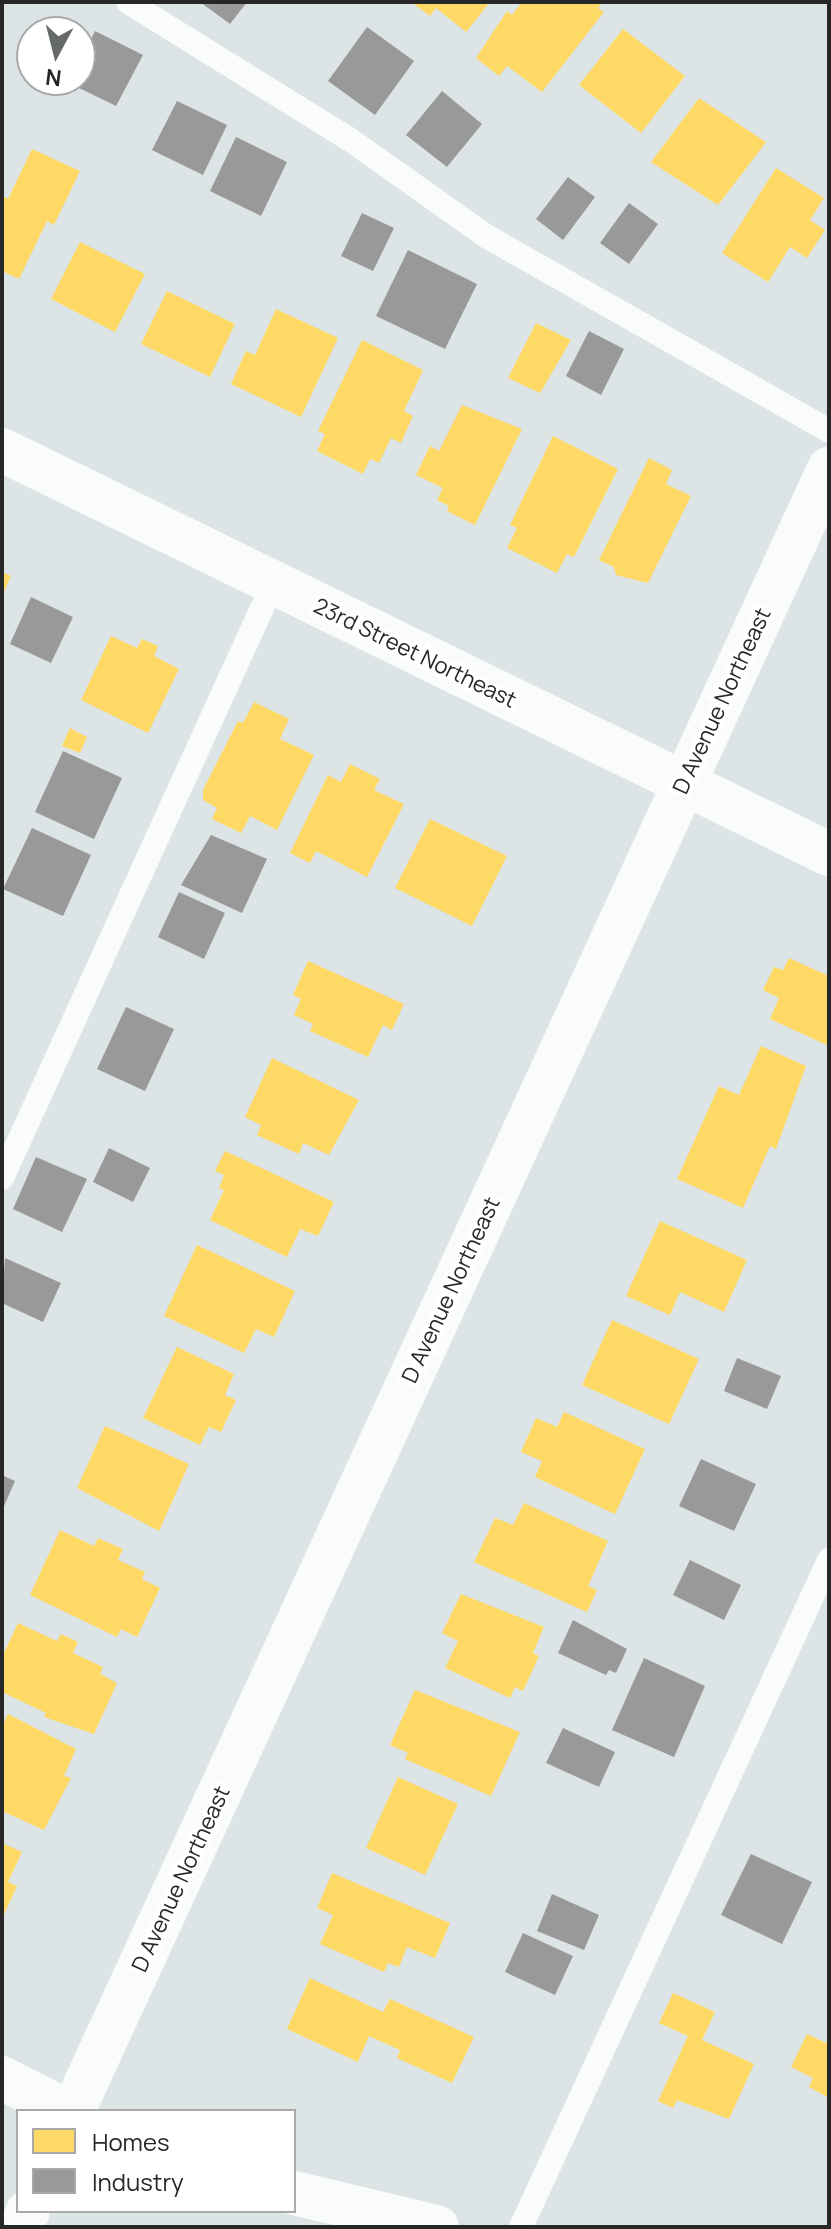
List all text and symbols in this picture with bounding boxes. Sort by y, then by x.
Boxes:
north arrow [16,16,96,96]
text: N [44,62,63,94]
street label: 23rd Street Northeast [309,592,521,714]
street label: D Avenue Northeast [667,604,777,798]
street label: D Avenue Northeast [396,1193,506,1387]
street label: D Avenue Northeast [126,1782,236,1976]
legend [16,2109,296,2213]
text: Homes [92,2125,170,2158]
text: Industry [92,2165,184,2198]

